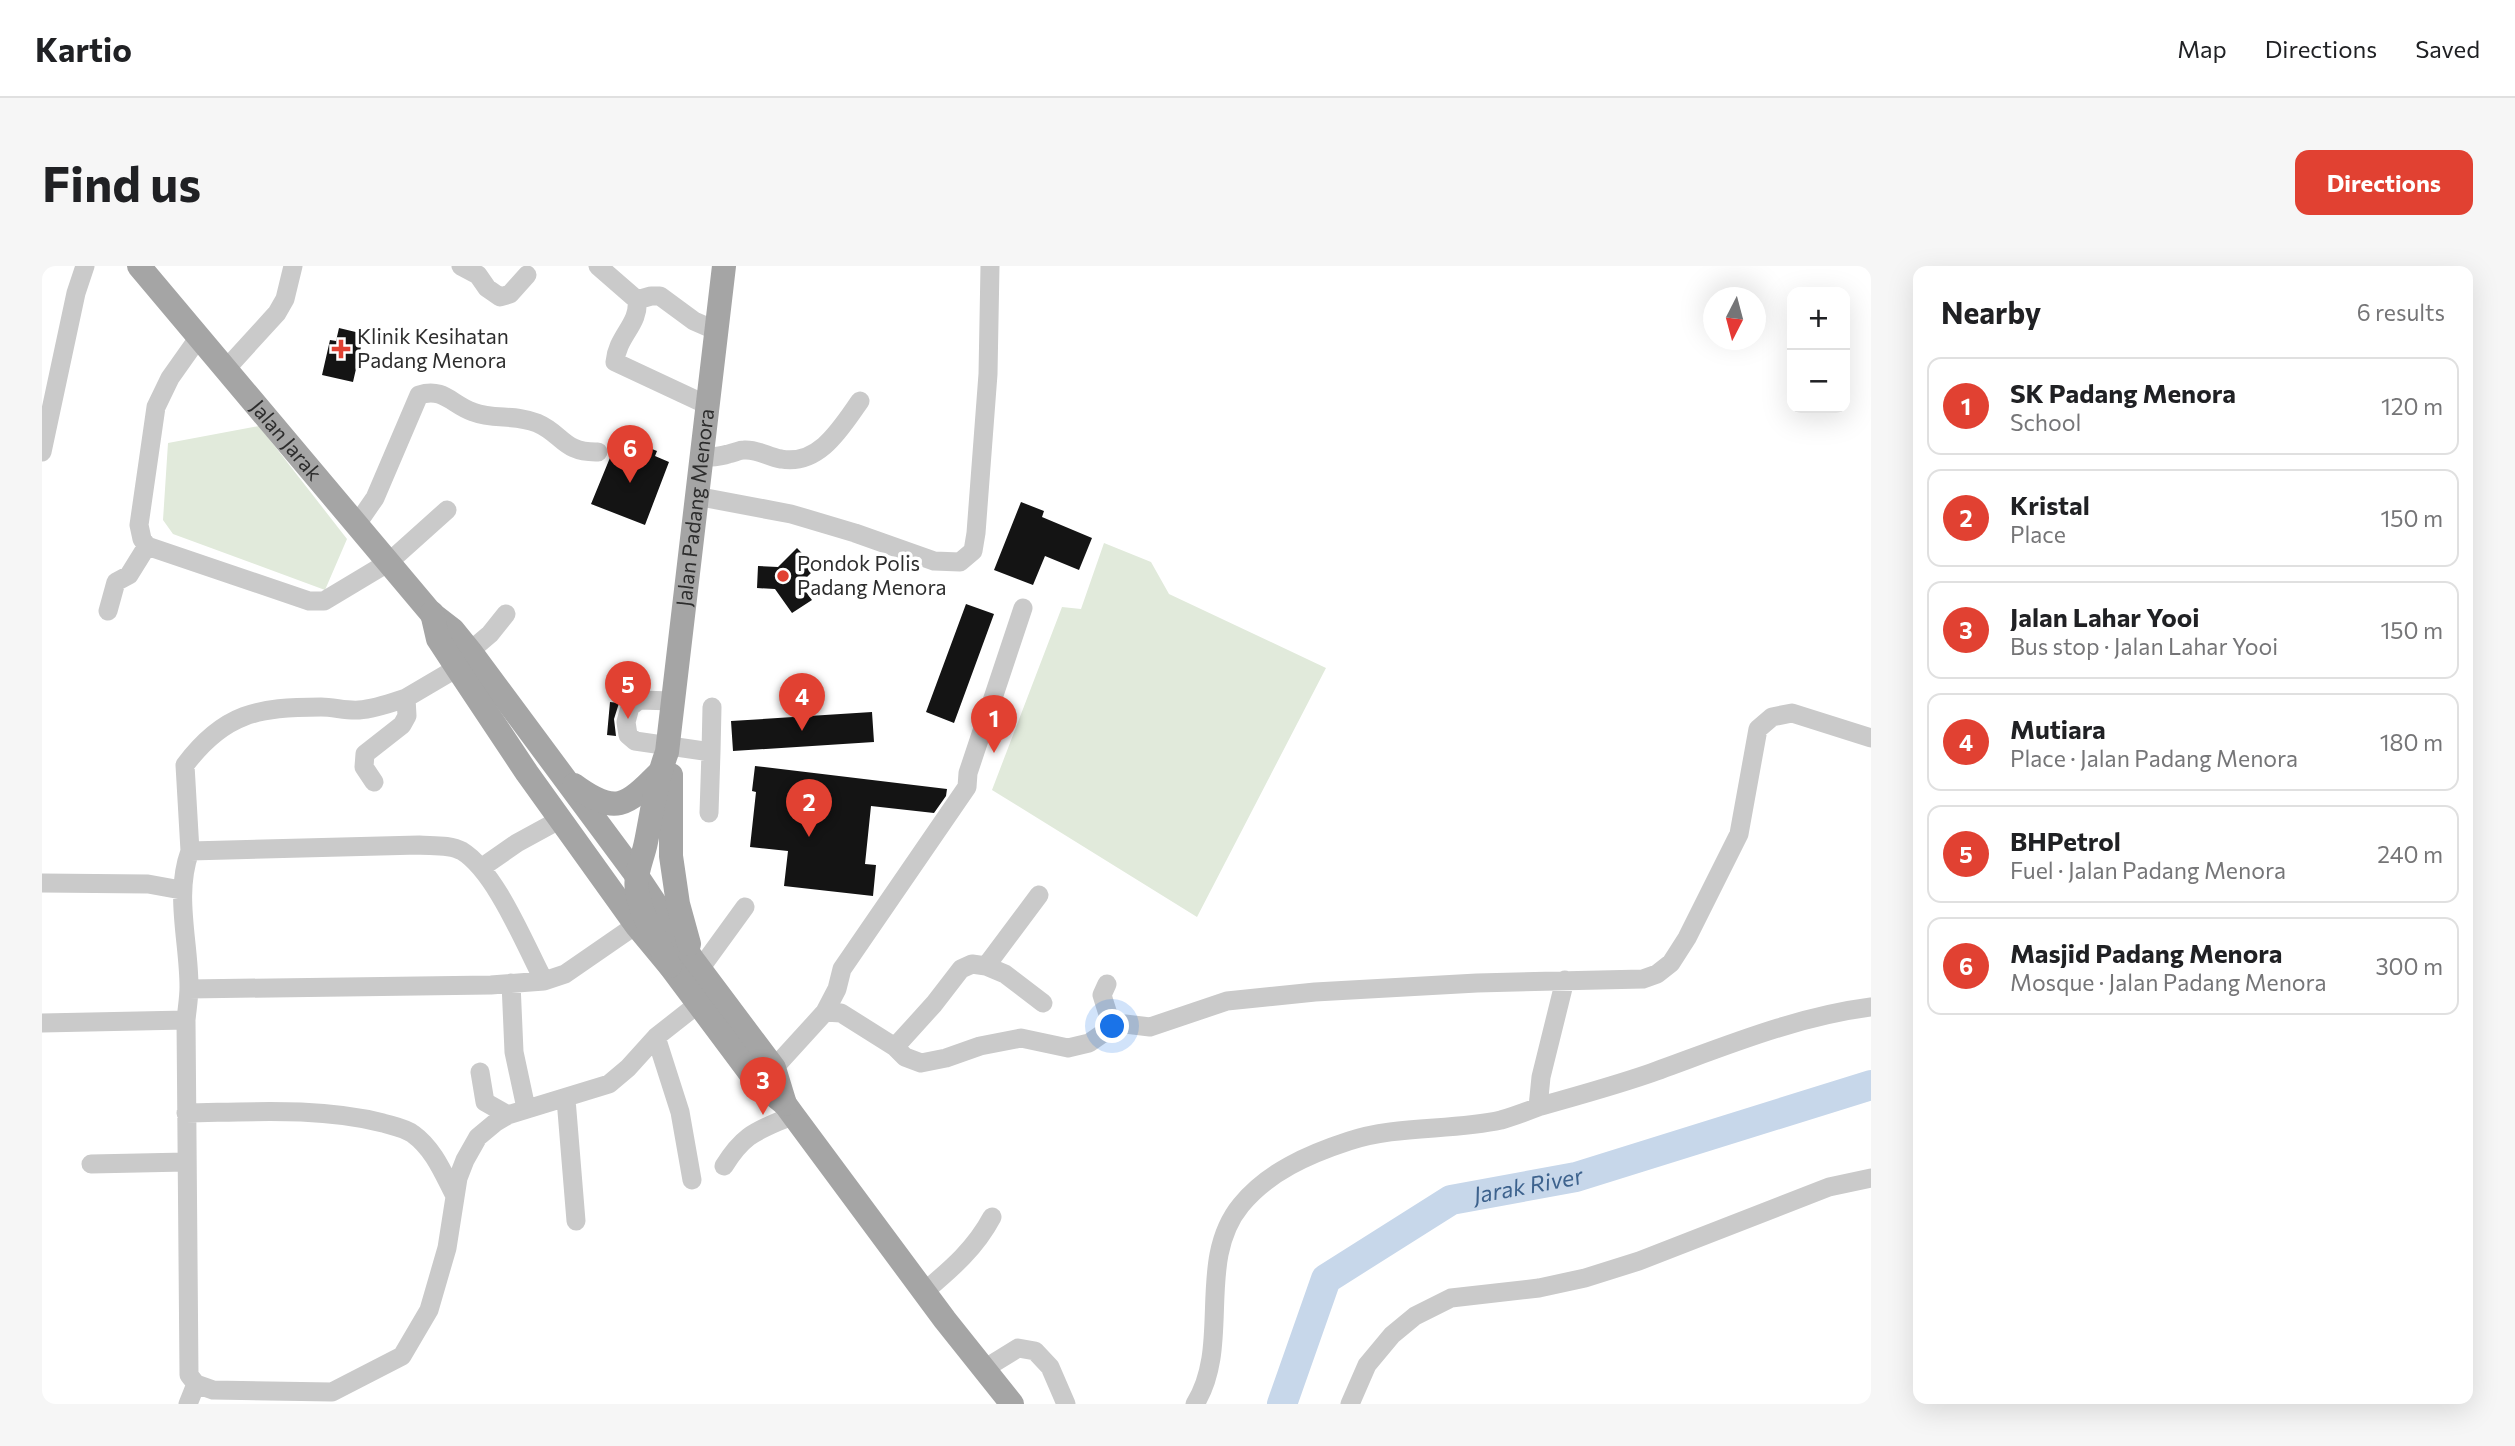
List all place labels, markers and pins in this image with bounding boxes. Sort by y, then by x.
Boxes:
place label: Klinik Kesihatan Padang Menora [357,323,509,372]
marker: Klinik Kesihatan Padang Menora [331,339,351,359]
pin: 6 [607,425,653,483]
place label: Pondok Polis Padang Menora [797,550,947,599]
marker: Pondok Polis Padang Menora [775,568,791,584]
pin: 5 [605,661,651,719]
pin: 4 [779,673,825,731]
pin: 1 [971,695,1017,753]
pin: 2 [786,779,832,837]
pin: 3 [740,1057,786,1115]

